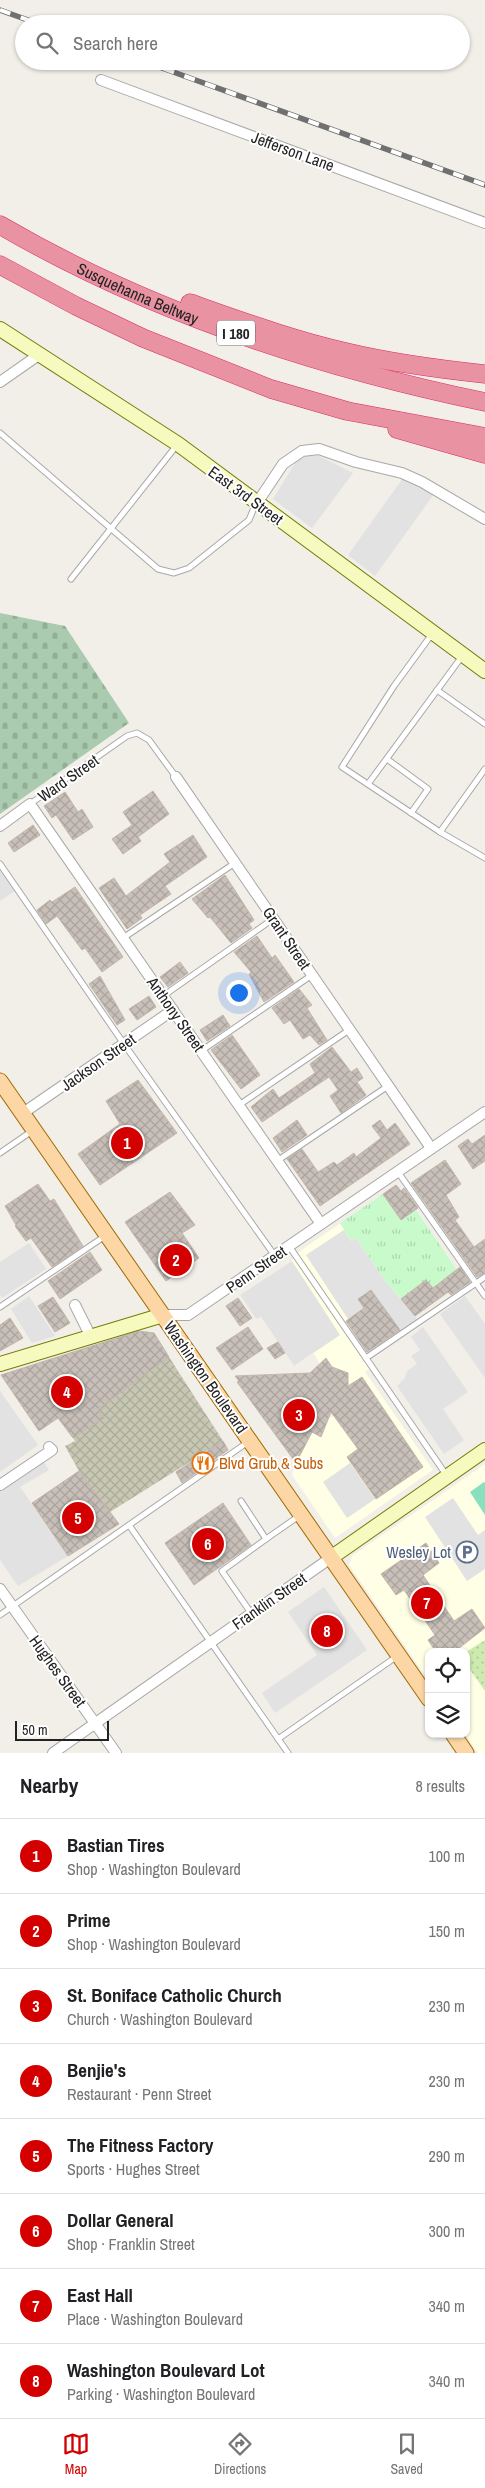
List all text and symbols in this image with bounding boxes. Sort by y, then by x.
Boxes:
search box [15,15,470,70]
icon: search [33,29,61,57]
text: Search here [73,30,158,56]
street label: Jefferson Lane [249,126,337,176]
street label: Susquehanna Beltway [73,257,202,330]
road number: I 180 [217,320,255,346]
street label: East 3rd Street [204,460,288,530]
street label: Ward Street [33,749,103,807]
street label: Grant Street [258,902,316,974]
street label: Anthony Street [142,971,210,1056]
your location [226,980,252,1006]
street label: Jackson Street [56,1028,140,1096]
pin: 1 [111,1124,143,1162]
street label: Penn Street [221,1240,291,1298]
pin: 2 [160,1241,192,1279]
street label: Washington Boulevard [159,1317,253,1437]
pin: 4 [51,1373,83,1411]
pin: 3 [283,1396,315,1434]
restaurant icon: Blvd Grub & Subs [191,1451,215,1475]
place label: Blvd Grub & Subs [219,1452,323,1474]
pin: 5 [62,1499,94,1537]
pin: 6 [192,1525,224,1563]
parking icon: Wesley Lot [455,1540,479,1564]
place label: Wesley Lot [386,1541,451,1563]
street label: Franklin Street [227,1567,311,1635]
pin: 7 [411,1584,443,1622]
pin: 8 [311,1612,343,1650]
street label: Hughes Street [24,1631,92,1712]
map controls [425,1648,470,1738]
button: locate [425,1648,470,1693]
button: layers [425,1693,470,1738]
scale bar [15,1718,109,1741]
text: 50 m [22,1721,48,1739]
text: Nearby [20,1771,78,1800]
text: 8 results [415,1775,465,1797]
text: Bastian Tires [67,1832,165,1858]
text: 1 [32,1845,40,1867]
text: 100 m [429,1845,465,1867]
text: Shop · Washington Boulevard [67,1858,241,1880]
text: Prime [67,1907,110,1933]
text: 2 [32,1920,40,1942]
text: 150 m [429,1920,465,1942]
text: Shop · Washington Boulevard [67,1933,241,1955]
text: St. Boniface Catholic Church [67,1982,282,2008]
text: 3 [32,1995,40,2017]
text: 230 m [429,1995,465,2017]
text: Church · Washington Boulevard [67,2008,253,2030]
text: Benjie's [67,2057,126,2083]
text: 4 [32,2070,40,2092]
text: 230 m [429,2070,465,2092]
text: Restaurant · Penn Street [67,2083,211,2105]
text: The Fitness Factory [67,2132,213,2158]
text: 5 [32,2145,40,2167]
text: 290 m [429,2145,465,2167]
text: Sports · Hughes Street [67,2158,200,2180]
text: Dollar General [67,2207,174,2233]
text: 6 [32,2220,40,2242]
text: 300 m [429,2220,465,2242]
text: Shop · Franklin Street [67,2233,195,2255]
text: East Hall [67,2282,133,2308]
text: 7 [32,2295,40,2317]
text: 340 m [429,2295,465,2317]
text: Place · Washington Boulevard [67,2308,243,2330]
text: Washington Boulevard Lot [67,2357,265,2383]
text: 8 [32,2370,40,2392]
text: 340 m [429,2370,465,2392]
text: Parking · Washington Boulevard [67,2383,255,2405]
tab: Map [62,2430,90,2478]
tab: Directions [214,2430,266,2478]
tab: Saved [390,2430,423,2478]

